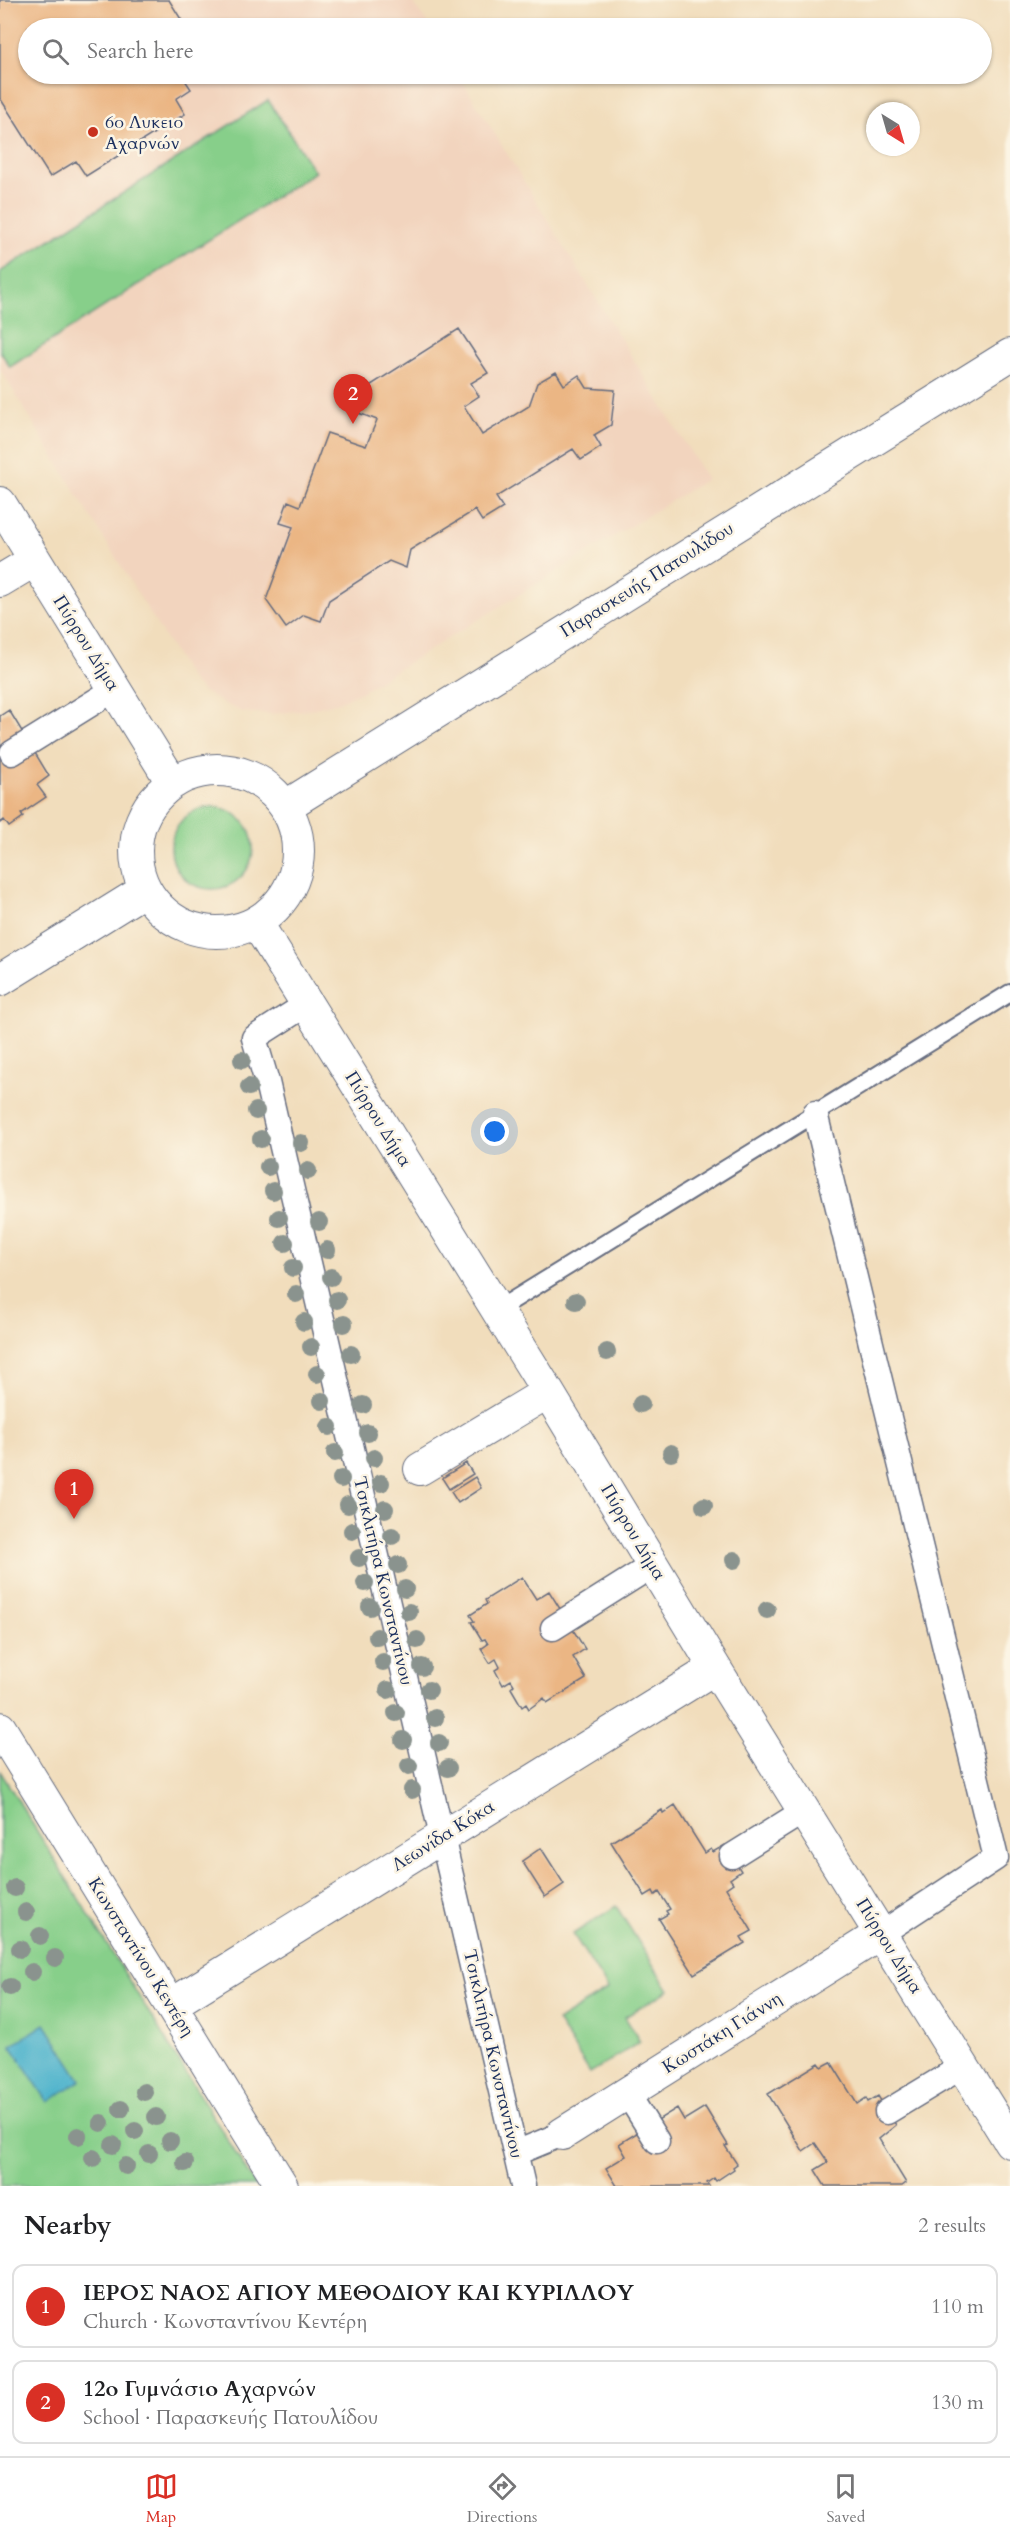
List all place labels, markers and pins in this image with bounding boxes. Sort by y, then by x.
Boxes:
place label: 6ο Λυκειο Αχαρνών [105,110,183,156]
marker: 6ο Λυκειο Αχαρνών [86,125,100,139]
pin: 2 [334,374,372,424]
pin: 1 [54,1470,94,1519]

